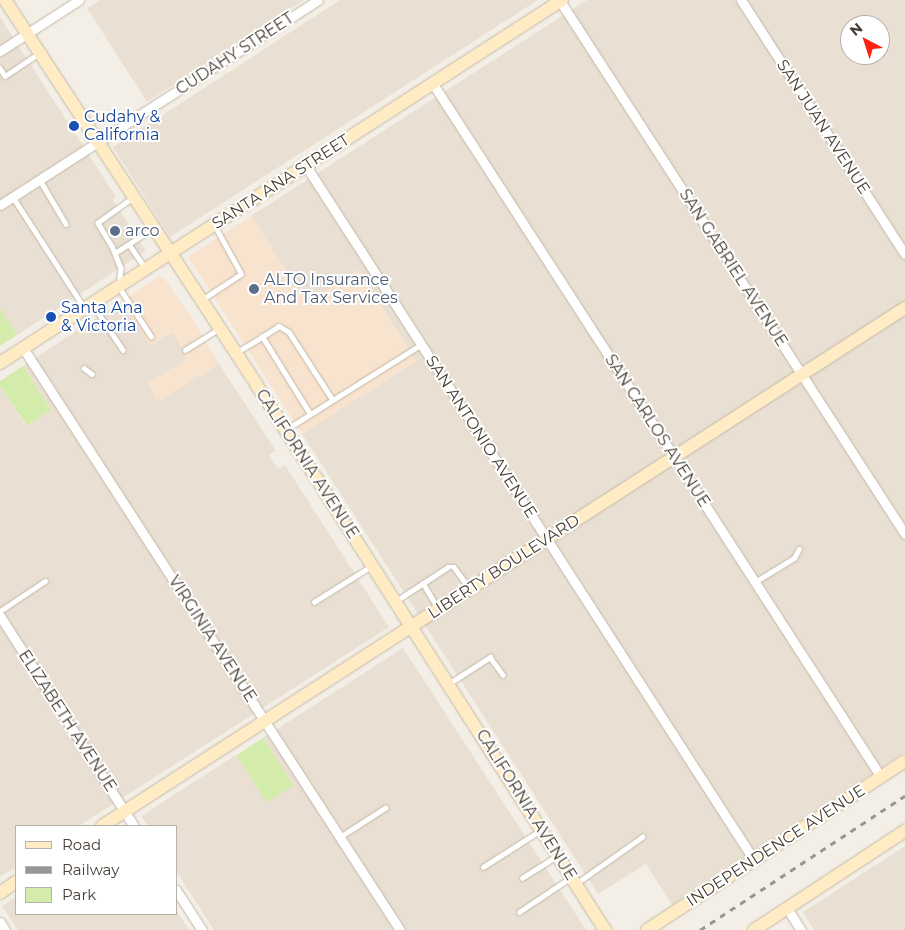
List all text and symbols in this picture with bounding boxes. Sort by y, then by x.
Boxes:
street label: CUDAHY STREET [172,9,298,99]
north arrow [840,15,890,65]
text: N [846,19,866,40]
street label: SAN JUAN AVENUE [772,56,874,198]
place label: Cudahy & California [84,107,160,145]
marker: Cudahy & California [68,120,80,132]
street label: SANTA ANA STREET [209,130,353,234]
street label: SAN GABRIEL AVENUE [675,186,791,350]
place label: arco [125,221,160,241]
marker: arco [109,225,121,237]
place label: ALTO Insurance And Tax Services [264,270,398,308]
marker: ALTO Insurance And Tax Services [248,283,260,295]
place label: Santa Ana & Victoria [61,298,143,336]
marker: Santa Ana & Victoria [45,311,57,323]
street label: SAN CARLOS AVENUE [600,351,714,511]
street label: SAN ANTONIO AVENUE [421,352,541,522]
street label: CALIFORNIA AVENUE [252,386,362,542]
street label: LIBERTY BOULEVARD [425,511,583,623]
street label: VIRGINIA AVENUE [164,572,260,706]
street label: ELIZABETH AVENUE [14,647,120,795]
street label: CALIFORNIA AVENUE [472,726,580,884]
street label: INDEPENDENCE AVENUE [683,781,869,911]
legend [15,825,178,915]
text: Road [62,835,101,854]
text: Railway [62,860,119,879]
text: Park [62,885,96,904]

